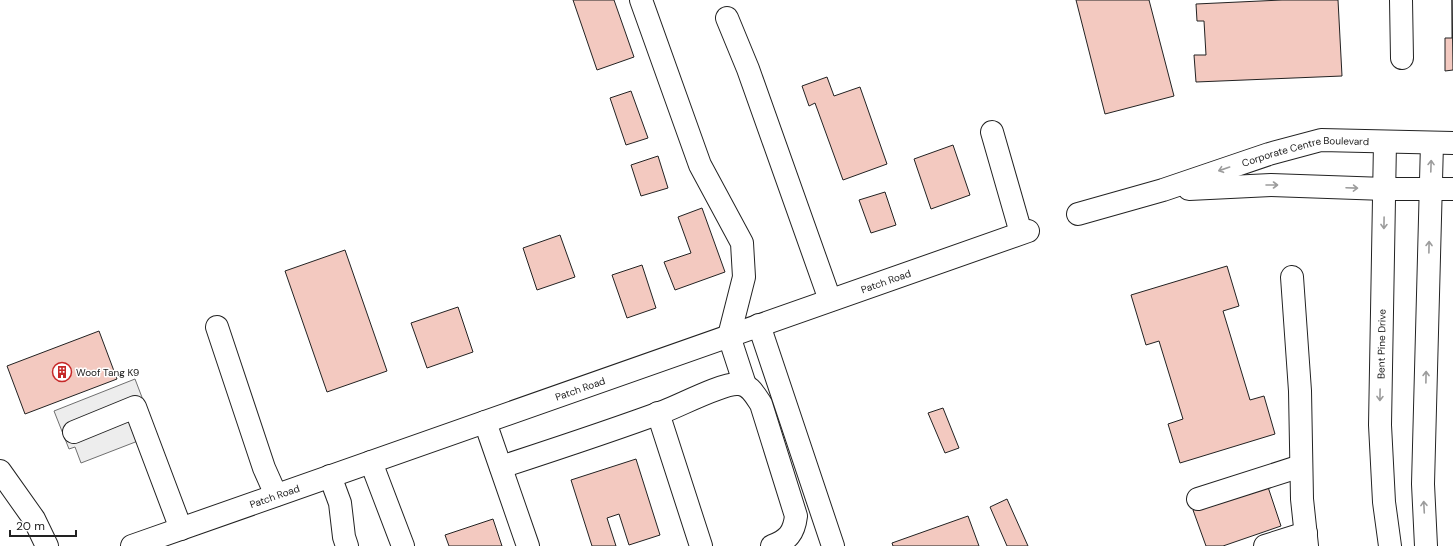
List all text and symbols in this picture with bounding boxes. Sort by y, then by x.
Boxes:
street label: Corporate Centre Boulevard [1240,134,1369,170]
one-way arrow [1427,160,1435,173]
one-way arrow [1219,166,1231,174]
one-way arrow [1265,181,1278,189]
one-way arrow [1345,184,1358,192]
one-way arrow [1380,216,1388,229]
one-way arrow [1425,241,1433,254]
street label: Patch Road [859,267,913,296]
street label: Bent Pine Drive [1374,309,1389,379]
building icon: Woof Tang K9 [51,361,73,383]
place label: Woof Tang K9 [76,366,139,379]
one-way arrow [1422,371,1430,384]
street label: Patch Road [554,374,607,404]
one-way arrow [1376,388,1384,401]
street label: Patch Road [248,482,301,511]
one-way arrow [1421,501,1428,514]
scale bar [10,512,76,538]
text: 20 m [16,518,45,534]

